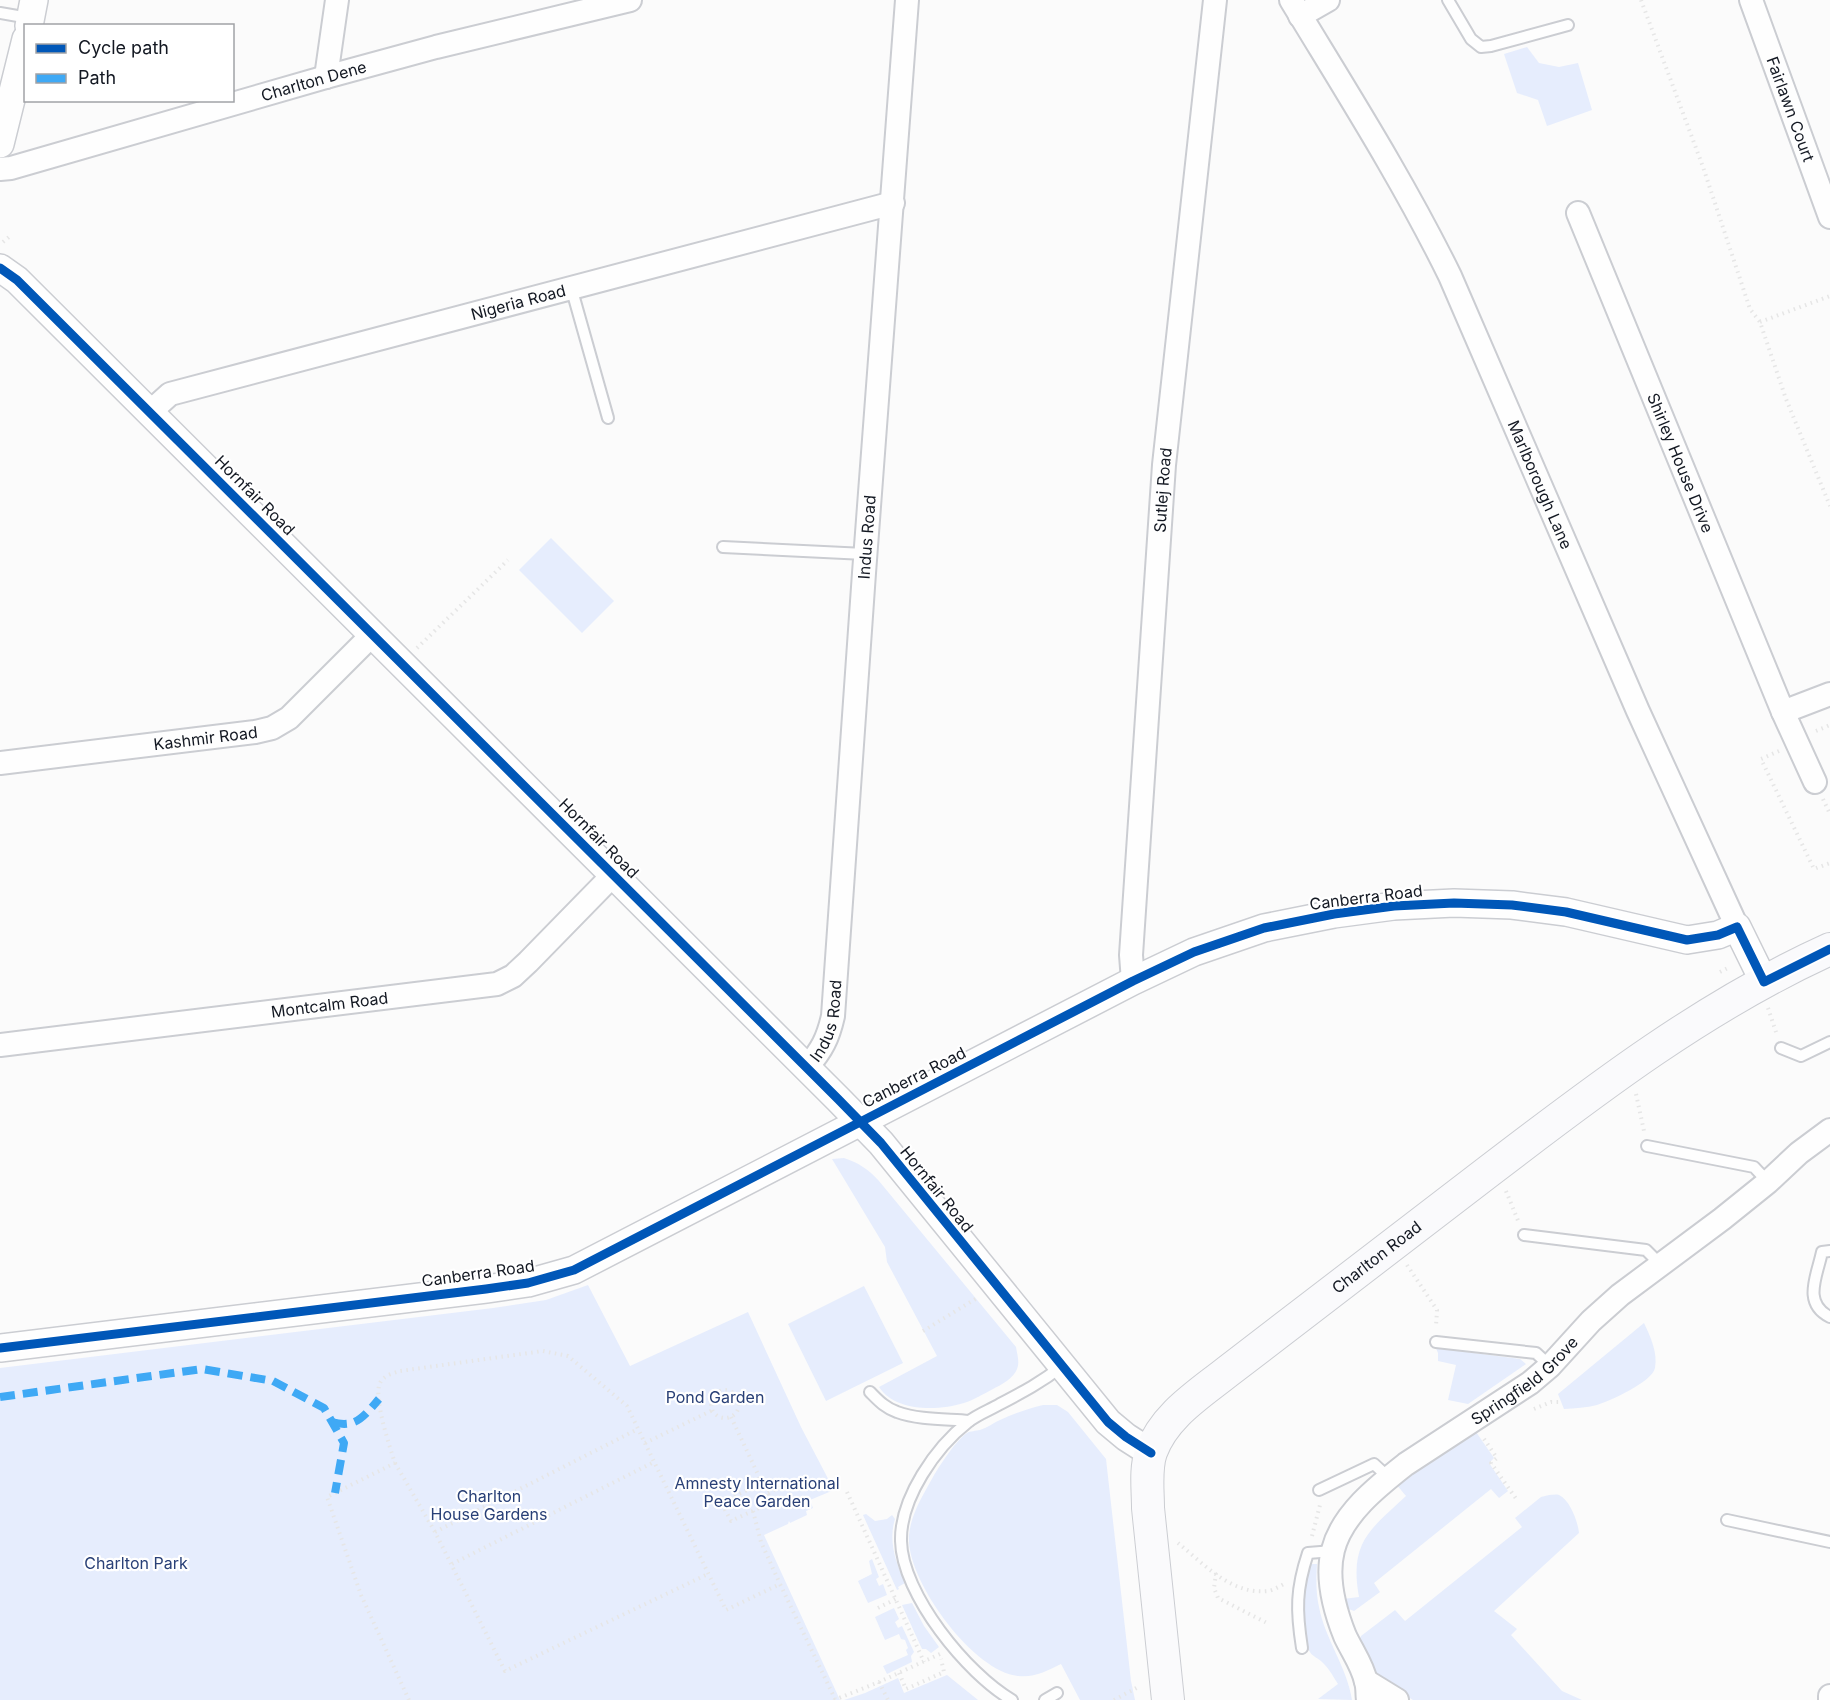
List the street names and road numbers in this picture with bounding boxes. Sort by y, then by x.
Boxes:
street label: Fairlawn Court [1762,54,1819,164]
street label: Charlton Dene [259,56,369,105]
street label: Nigeria Road [469,280,568,324]
street label: Shirley House Drive [1643,390,1718,536]
street label: Marlborough Lane [1504,417,1577,552]
street label: Sutlej Road [1149,447,1176,533]
street label: Hornfair Road [211,451,299,539]
street label: Indus Road [854,494,880,580]
street label: Kashmir Road [152,722,259,754]
street label: Hornfair Road [555,794,643,882]
street label: Canberra Road [1308,880,1424,914]
street label: Indus Road [805,979,846,1066]
street label: Montcalm Road [270,987,389,1022]
street label: Canberra Road [859,1042,969,1112]
street label: Hornfair Road [896,1142,978,1236]
street label: Charlton Road [1328,1216,1425,1298]
street label: Canberra Road [420,1255,536,1291]
street label: Springfield Grove [1467,1332,1582,1429]

